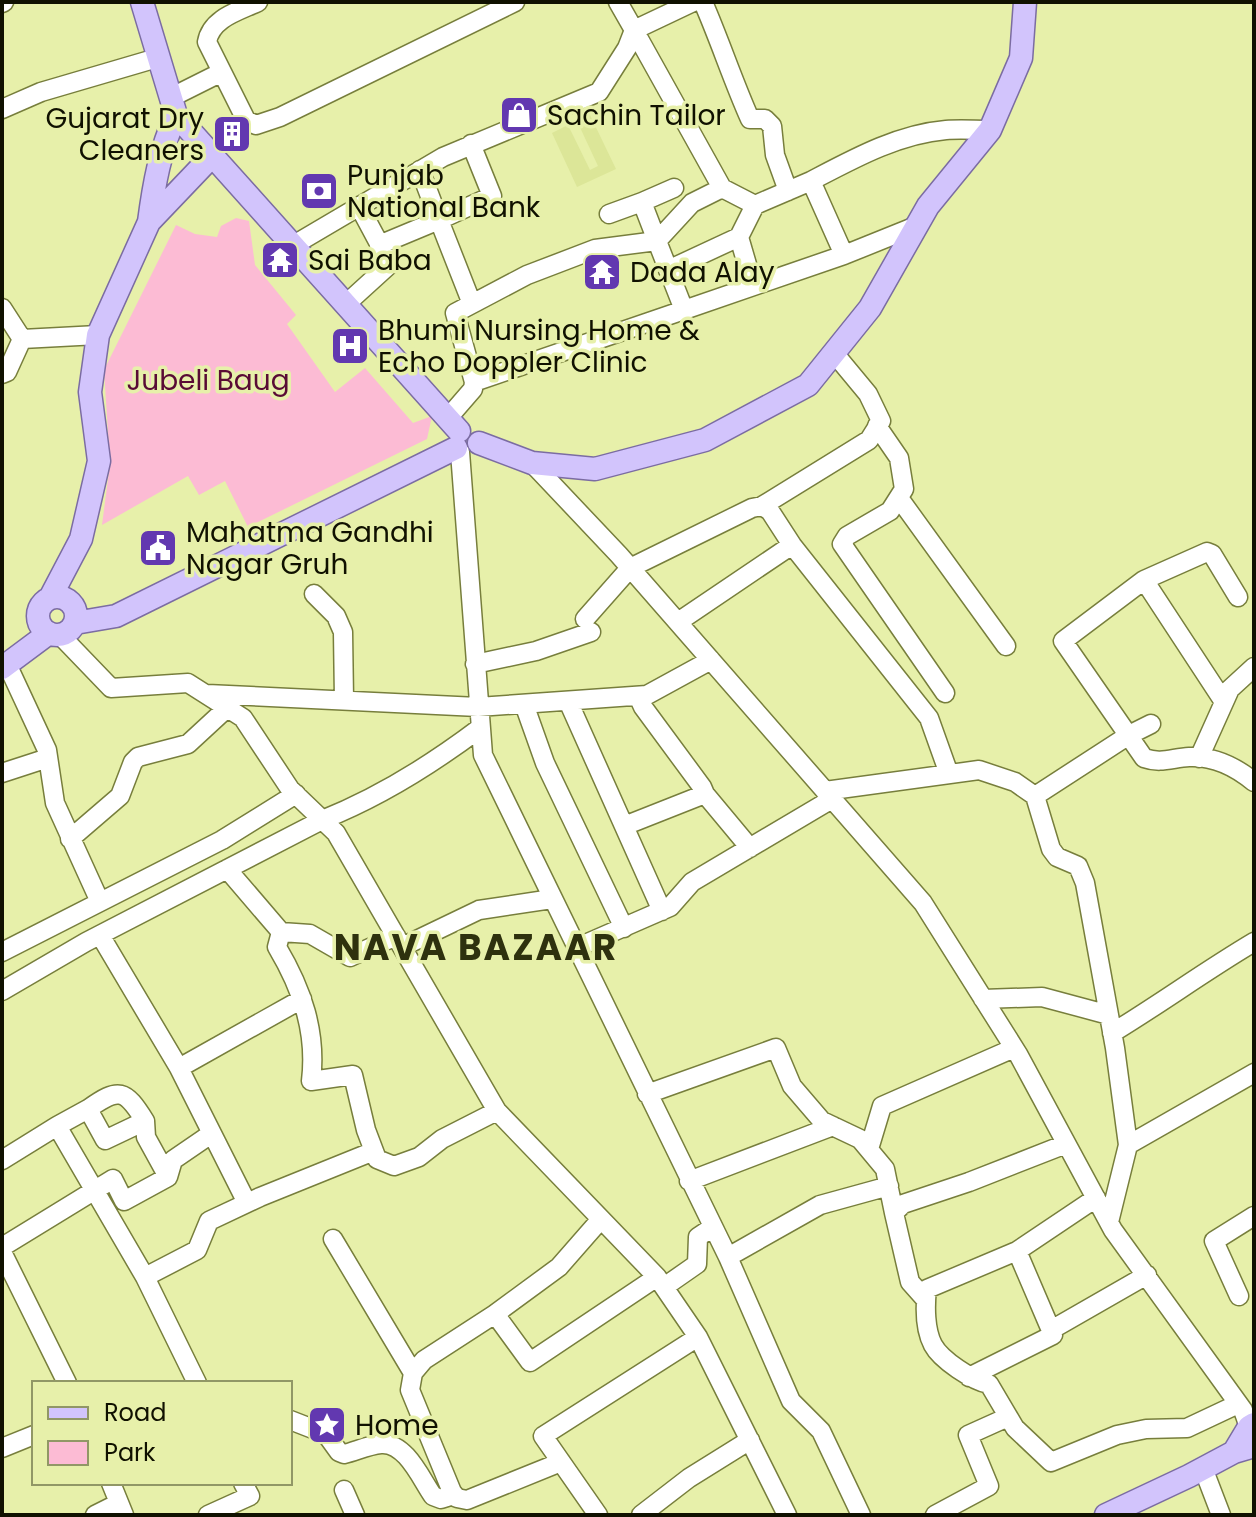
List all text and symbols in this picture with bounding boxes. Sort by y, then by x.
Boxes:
shop icon: Sachin Tailor [498,94,540,136]
place label: Sachin Tailor [547,96,726,135]
place label: Gujarat Dry Cleaners [45,99,204,170]
building icon: Gujarat Dry Cleaners [211,113,253,155]
place label: Punjab National Bank [347,156,541,227]
bank icon: Punjab National Bank [298,170,340,212]
temple icon: Sai Baba [259,239,301,281]
place label: Sai Baba [308,241,432,280]
temple icon: Dada Alay [581,251,623,293]
place label: Dada Alay [630,253,775,292]
place label: Bhumi Nursing Home & Echo Doppler Clinic [378,311,700,382]
hospital icon: Bhumi Nursing Home & Echo Doppler Clinic [329,325,371,367]
park label: Jubeli Baug [126,361,290,400]
place label: Mahatma Gandhi Nagar Gruh [186,513,434,584]
public building icon: Mahatma Gandhi Nagar Gruh [137,527,179,569]
district label: NAVA BAZAAR [334,922,618,973]
legend [32,1381,292,1485]
text: Road [104,1396,166,1429]
place icon: Home [306,1404,348,1446]
place label: Home [355,1406,439,1445]
text: Park [104,1436,156,1469]

